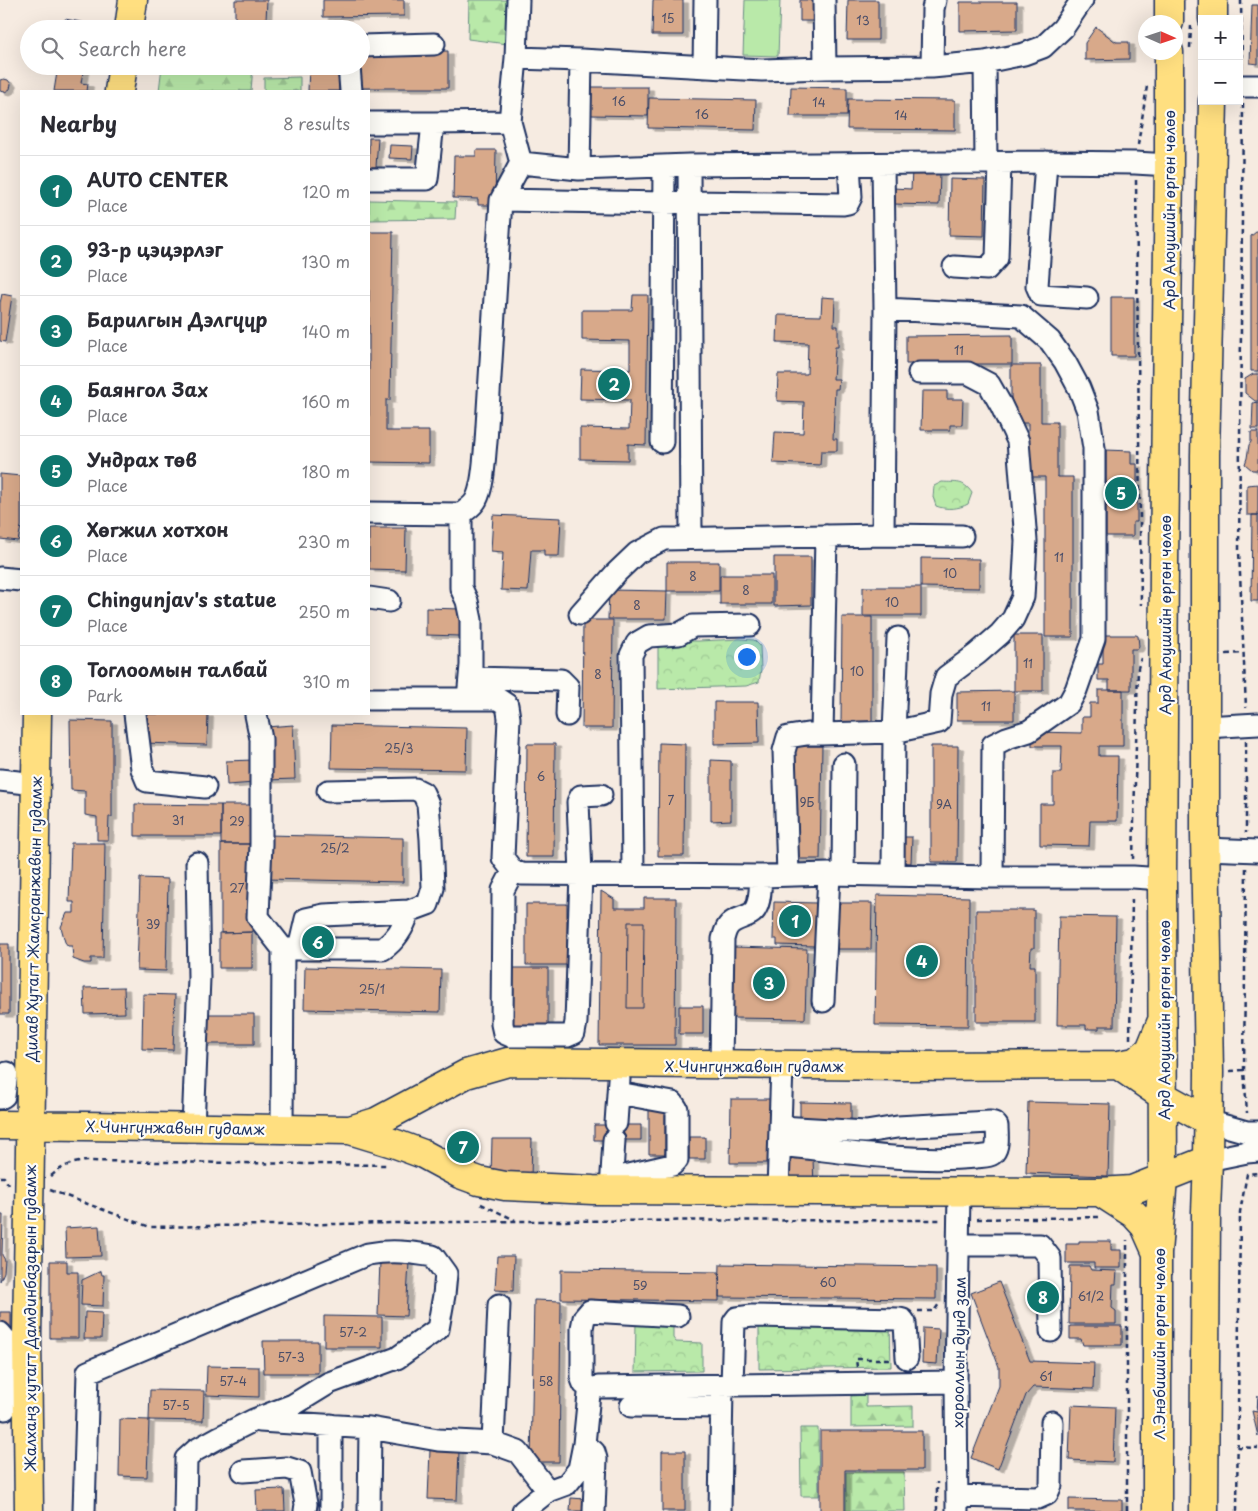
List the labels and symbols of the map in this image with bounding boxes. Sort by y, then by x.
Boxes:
house number: 15 [661,9,675,27]
house number: 13 [856,11,870,29]
north arrow [1138,15,1183,60]
house number: 16 [612,92,626,110]
house number: 14 [812,93,826,111]
house number: 16 [695,105,709,123]
house number: 14 [894,106,908,124]
street label: Ард Аюушийн өргөн чөлөө [1157,110,1180,310]
house number: 11 [954,341,964,359]
pin: 2 [598,365,630,403]
pin: 5 [1105,474,1137,512]
street label: Ард Аюушийн өргөн чөлөө [1153,515,1176,715]
house number: 11 [1054,548,1064,566]
house number: 10 [943,564,957,582]
house number: 8 [689,567,697,585]
house number: 8 [742,581,750,599]
house number: 10 [885,593,899,611]
house number: 8 [633,596,641,614]
your location [734,644,760,670]
house number: 11 [1023,654,1033,672]
house number: 10 [850,662,864,680]
house number: 8 [594,665,602,683]
house number: 11 [981,697,991,715]
house number: 25/3 [385,739,413,757]
house number: 6 [537,767,545,785]
street label: Дилав Хутагт Жамсранжавын гудамж [19,776,47,1063]
house number: 7 [668,791,675,809]
house number: 9Б [800,793,815,811]
house number: 9А [936,795,952,813]
house number: 31 [172,811,184,829]
house number: 29 [229,812,245,830]
house number: 25/2 [320,839,350,857]
house number: 27 [230,879,245,897]
pin: 1 [779,902,811,940]
house number: 39 [146,915,160,933]
street label: Ард Аюушийн өргөн чөлөө [1152,920,1175,1120]
pin: 6 [302,923,334,961]
pin: 4 [906,942,938,980]
pin: 3 [753,964,785,1002]
house number: 25/1 [359,980,385,998]
street label: Х.Чингүнжавын гудамж [665,1054,844,1077]
street label: Х.Чингүнжавын гудамж [85,1114,265,1140]
pin: 7 [447,1128,479,1166]
street label: Жалханз хутагт Дамдинбазарын гудамж [18,1165,41,1472]
street label: Л.Энэбишийн өргөн чөлөө [1147,1248,1170,1440]
house number: 60 [819,1273,837,1291]
house number: 59 [633,1276,647,1294]
street label: хорооллын дунд зам [945,1276,971,1428]
pin: 8 [1027,1278,1059,1316]
house number: 61/2 [1078,1287,1104,1305]
house number: 57-2 [339,1323,367,1341]
house number: 57-3 [277,1348,305,1366]
house number: 61 [1039,1367,1053,1385]
house number: 57-4 [219,1372,247,1390]
house number: 58 [538,1372,554,1390]
house number: 57-5 [162,1396,190,1414]

